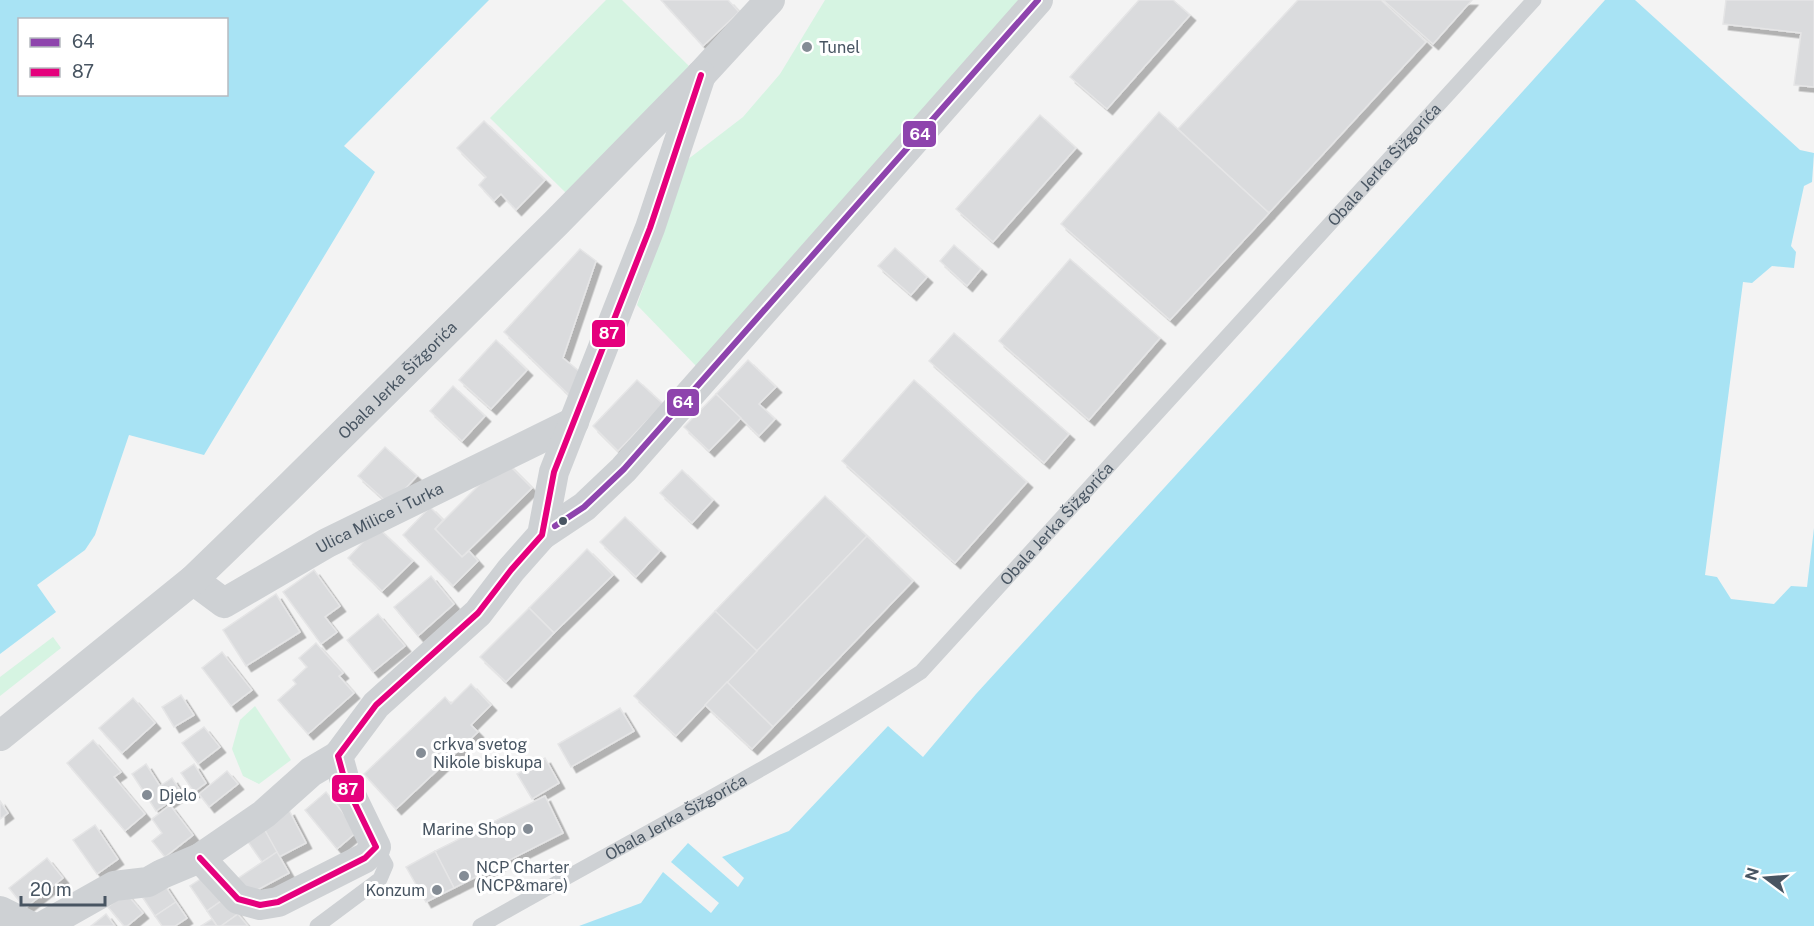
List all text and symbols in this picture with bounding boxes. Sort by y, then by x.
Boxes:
legend [18,18,228,96]
text: 64 [72,31,95,52]
place label: Tunel [819,38,860,57]
marker: Tunel [800,40,814,54]
text: 87 [72,61,94,82]
street label: Obala Jerka Šižgorića [1323,99,1445,230]
line badge: 64 [902,120,937,148]
text: 64 [909,125,931,144]
street label: Obala Jerka Šižgorića [334,317,461,443]
line badge: 87 [591,319,626,348]
text: 87 [599,324,619,343]
line badge: 64 [666,388,700,417]
text: 64 [672,393,694,412]
street label: Obala Jerka Šižgorića [996,458,1117,589]
street label: Ulica Milice i Turka [312,478,446,557]
unlabelled marker [557,515,569,527]
place label: crkva svetog Nikole biskupa [433,735,542,772]
marker: crkva svetog Nikole biskupa [414,746,428,760]
street label: Obala Jerka Šižgorića [601,770,750,864]
line badge: 87 [331,774,365,803]
text: 87 [338,780,358,799]
place label: Djelo [159,786,197,805]
marker: Djelo [140,788,154,802]
place label: Marine Shop [422,820,516,839]
marker: Marine Shop [521,822,535,836]
north arrow [1736,848,1796,908]
place label: NCP Charter (NCP&mare) [476,858,570,895]
text: N [1741,865,1763,883]
scale bar [21,869,105,907]
marker: NCP Charter (NCP&mare) [457,869,471,883]
text: 20 m [30,879,72,900]
place label: Konzum [365,881,425,900]
marker: Konzum [430,883,444,897]

